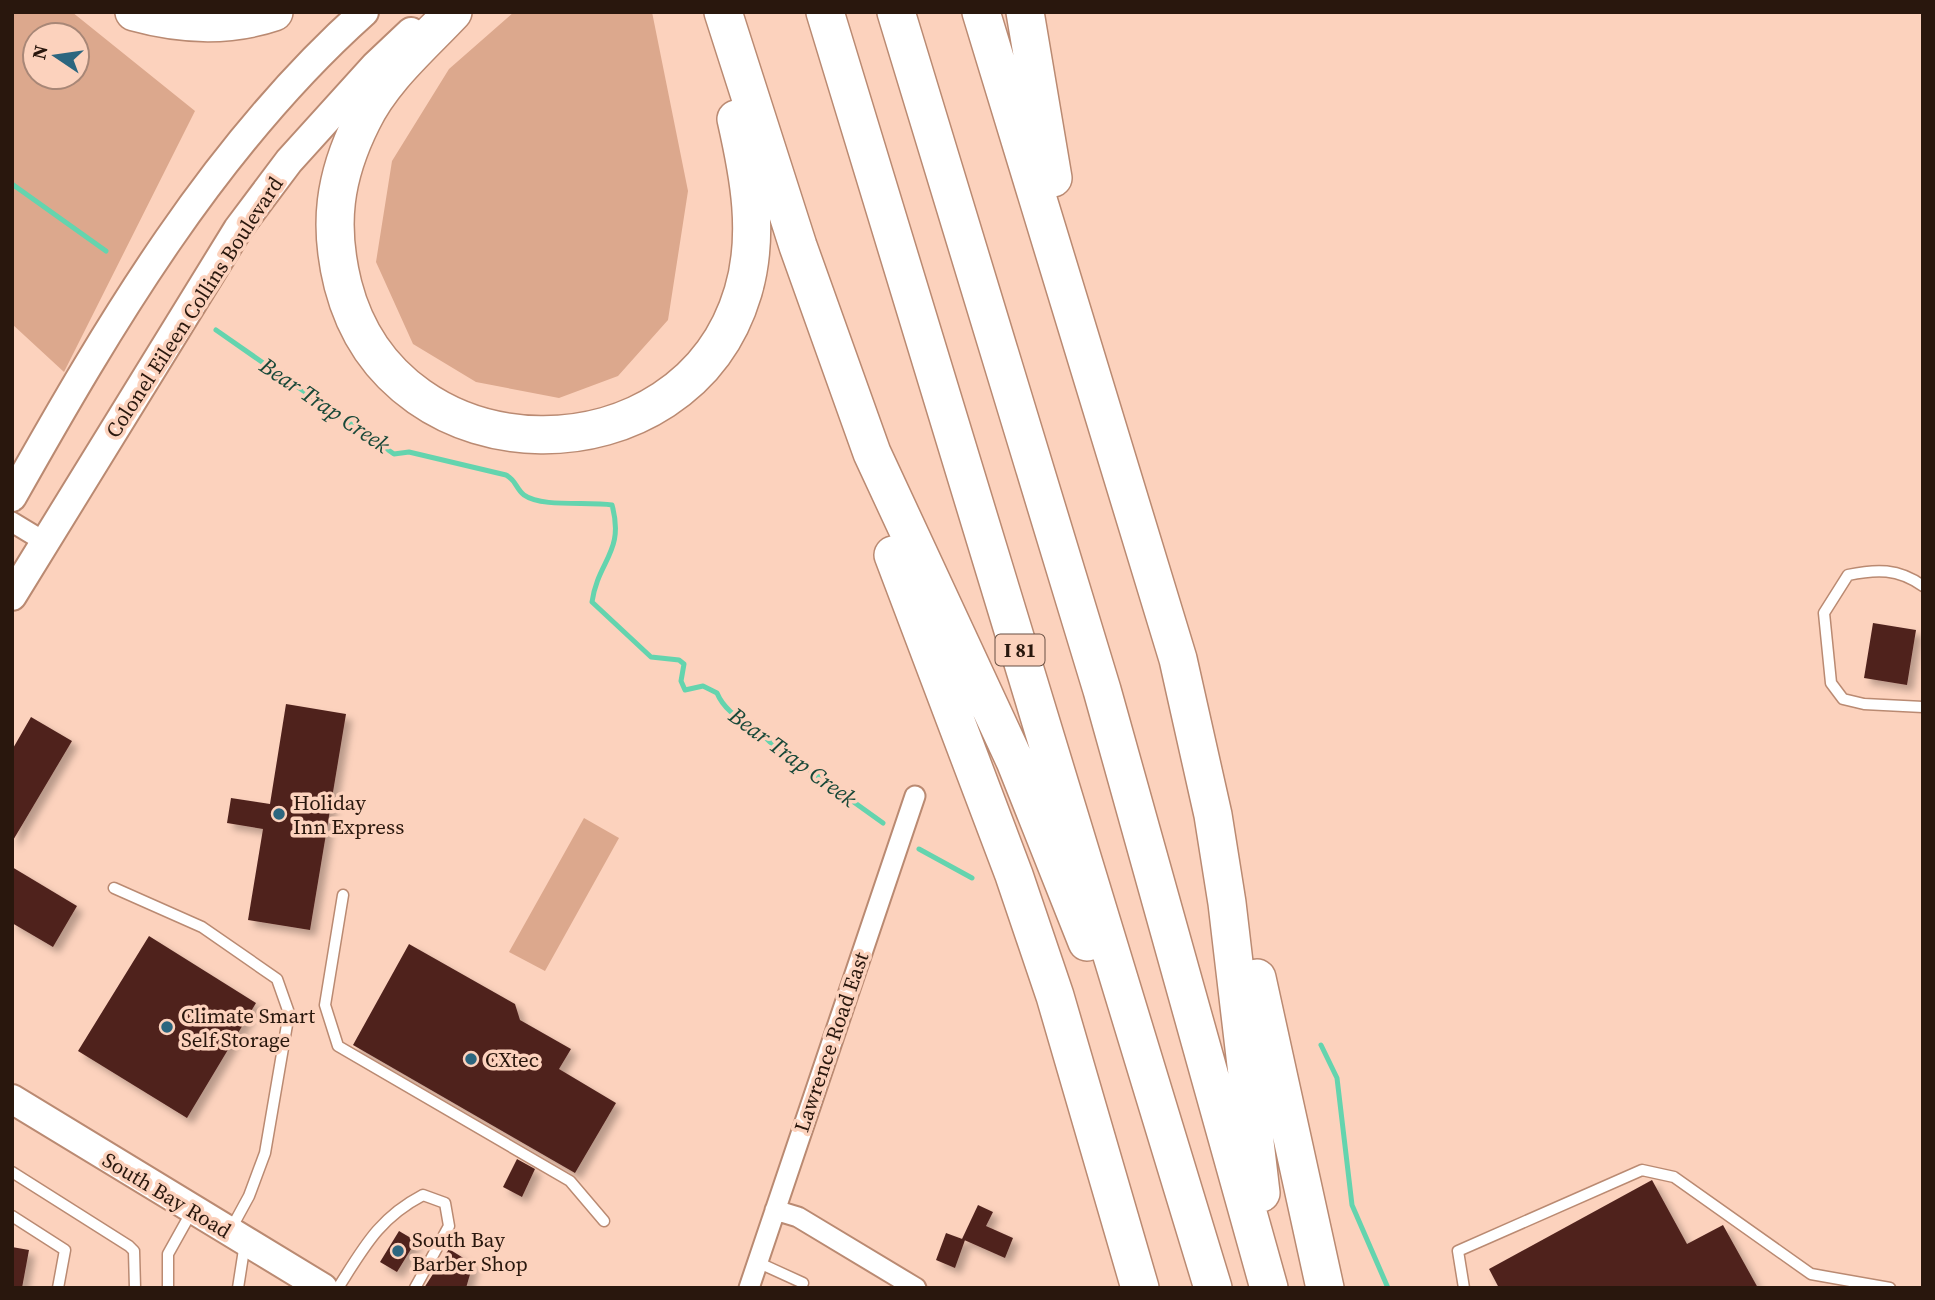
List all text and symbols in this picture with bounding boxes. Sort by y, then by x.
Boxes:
north arrow [21,21,91,91]
text: N [25,42,54,62]
street label: Colonel Eileen Collins Boulevard [99,171,290,443]
water label: Bear Trap Creek [253,349,397,461]
road number: I 81 [996,635,1044,666]
water label: Bear Trap Creek [722,699,864,814]
place label: Holiday Inn Express [293,788,404,841]
marker: Holiday Inn Express [271,806,287,822]
street label: Lawrence Road East [787,948,875,1136]
place label: Climate Smart Self Storage [181,1001,315,1054]
marker: Climate Smart Self Storage [159,1019,175,1035]
place label: CXtec [485,1045,539,1074]
marker: CXtec [463,1051,479,1067]
street label: South Bay Road [97,1145,237,1245]
place label: South Bay Barber Shop [412,1225,528,1278]
marker: South Bay Barber Shop [390,1243,406,1259]

